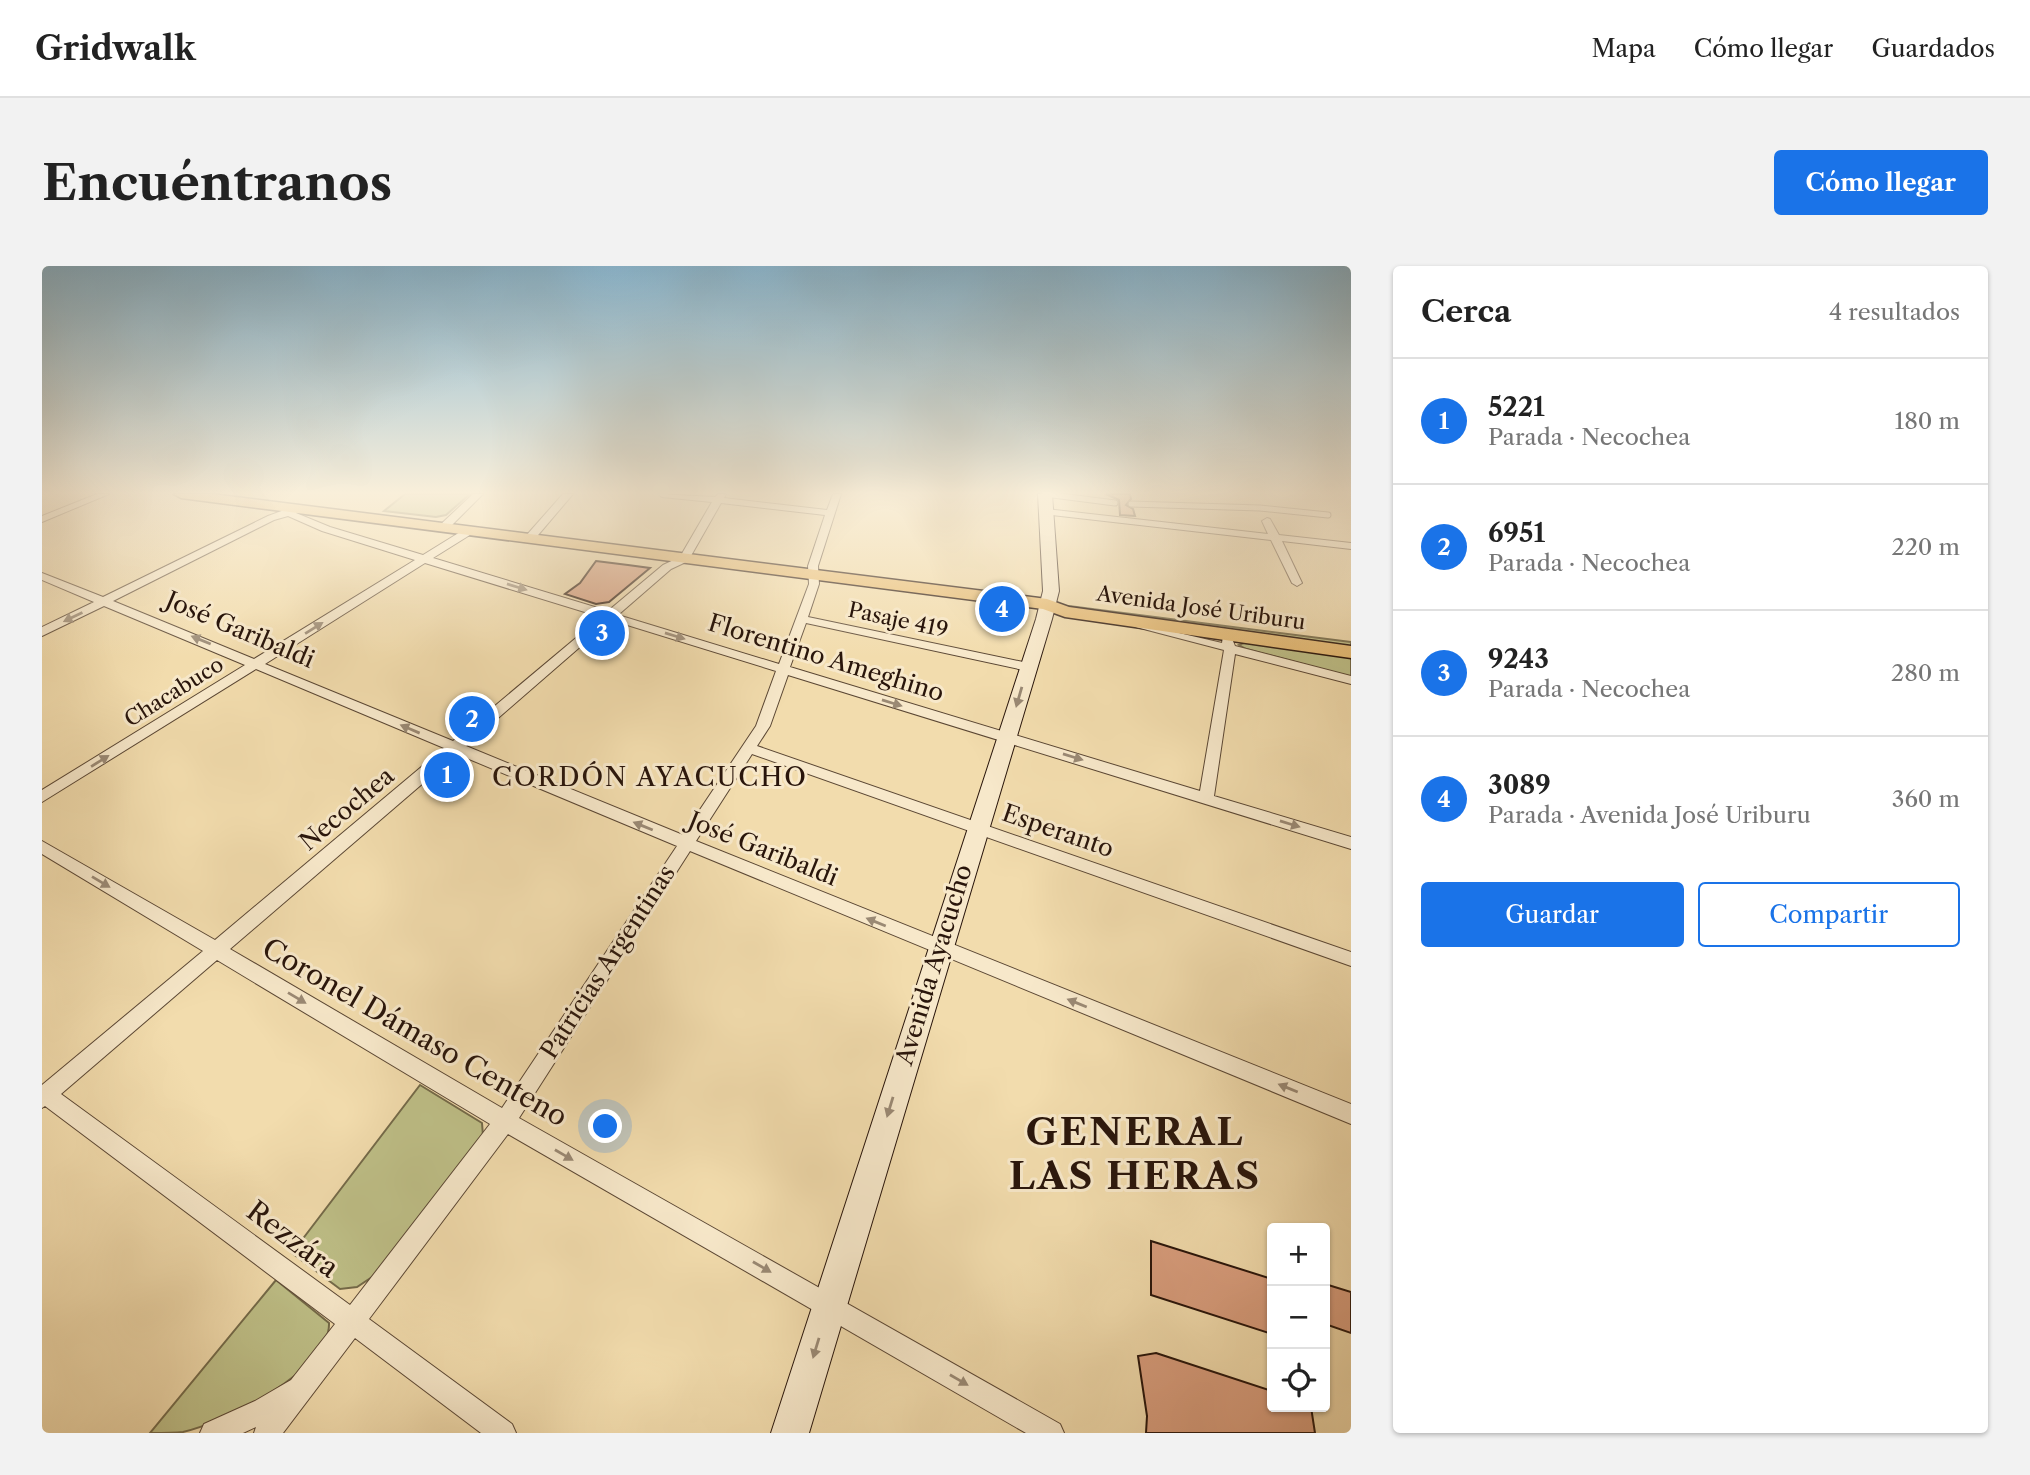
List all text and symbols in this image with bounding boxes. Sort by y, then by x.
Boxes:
text: Gridwalk [35,28,196,69]
text: Mapa [1591,34,1656,63]
text: Cómo llegar [1694,34,1833,63]
text: Guardados [1871,34,1995,63]
button: Cómo llegar [1774,150,1988,215]
text: Encuéntranos [42,152,392,213]
text: Cerca [1421,293,1511,330]
text: 4 resultados [1829,298,1960,326]
text: 5221 [1488,391,1545,423]
text: 1 [1439,407,1449,435]
text: 180 m [1895,407,1960,435]
text: Parada · Necochea [1488,423,1690,451]
text: 6951 [1488,517,1545,549]
text: 2 [1437,533,1451,561]
text: 220 m [1891,533,1960,561]
text: Parada · Necochea [1488,549,1690,577]
street label: Avenida José Uriburu [1094,580,1307,635]
one-way arrow [507,583,528,593]
pin: 4 [979,583,1025,635]
street label: José Garibaldi [158,584,319,674]
street label: Pasaje 419 [846,597,950,642]
pin: 3 [579,607,625,659]
street label: Florentino Ameghino [705,608,947,707]
one-way arrow [63,611,83,622]
one-way arrow [304,622,323,635]
one-way arrow [665,631,686,642]
one-way arrow [190,634,211,645]
text: 9243 [1488,643,1549,675]
street label: Chacabuco [120,651,228,732]
text: 3 [1438,659,1451,687]
text: 280 m [1891,659,1960,687]
text: Parada · Necochea [1488,675,1690,703]
one-way arrow [1014,687,1024,708]
pin: 2 [449,693,495,745]
one-way arrow [882,698,903,708]
one-way arrow [400,723,420,735]
pin: 1 [424,749,470,801]
one-way arrow [1062,753,1083,763]
one-way arrow [90,755,110,768]
street label: Necochea [294,761,400,856]
district label: CORDÓN AYACUCHO [492,761,808,793]
text: 3089 [1488,769,1551,801]
text: 4 [1437,785,1451,813]
text: 360 m [1892,785,1960,813]
street label: Esperanto [999,798,1118,863]
text: Parada · Avenida José Uriburu [1488,801,1811,829]
street label: José Garibaldi [680,804,842,892]
one-way arrow [633,820,653,832]
one-way arrow [1280,820,1301,830]
street label: Patricias Argentinas [534,859,681,1064]
street label: Avenida Ayacucho [889,861,978,1070]
one-way arrow [91,876,110,888]
button: Guardar [1421,882,1684,947]
button: Compartir [1698,882,1960,947]
one-way arrow [865,916,886,927]
street label: Coronel Dámaso Centeno [256,931,574,1133]
one-way arrow [287,992,306,1004]
one-way arrow [1066,998,1087,1009]
one-way arrow [1277,1083,1298,1094]
one-way arrow [884,1097,895,1118]
district label: GENERAL LAS HERAS [1009,1108,1261,1199]
your location [588,1109,622,1143]
one-way arrow [555,1148,574,1161]
street label: Rezzára [240,1193,346,1285]
map controls [1267,1223,1330,1412]
button: + [1267,1223,1330,1286]
one-way arrow [752,1261,771,1273]
button: − [1267,1286,1330,1349]
one-way arrow [810,1338,821,1359]
button: locate [1267,1349,1330,1412]
one-way arrow [950,1374,969,1386]

